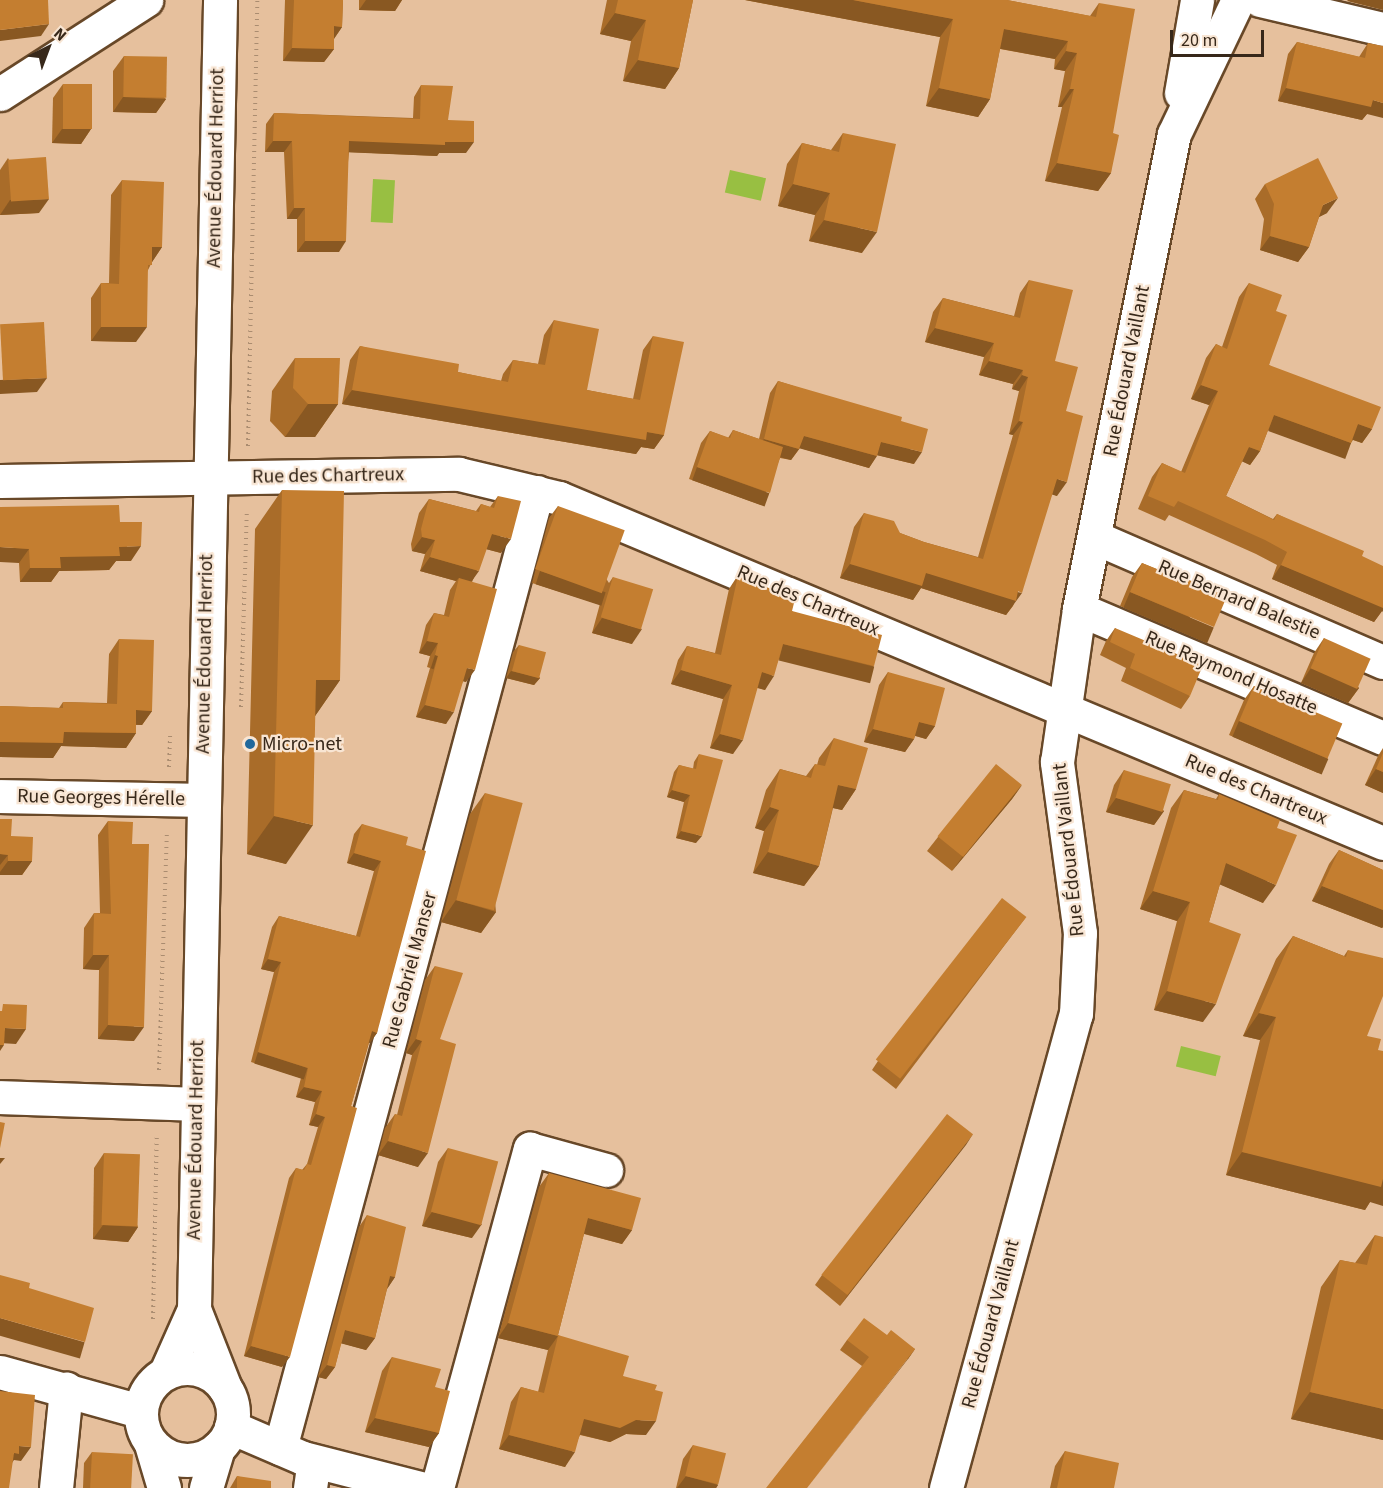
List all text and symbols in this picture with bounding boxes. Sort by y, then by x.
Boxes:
north arrow [18,18,78,78]
scale bar [1173,18,1268,56]
text: N [49,23,71,46]
text: 20 m [1181,28,1217,53]
street label: Avenue Édouard Herriot [202,68,230,268]
street label: Rue Édouard Vaillant [1099,283,1155,459]
street label: Rue des Chartreux [252,463,404,489]
street label: Avenue Édouard Herriot [191,554,219,754]
street label: Rue Bernard Balestie [1154,555,1324,645]
street label: Rue des Chartreux [733,560,883,642]
street label: Rue Raymond Hosatte [1141,626,1321,720]
place label: Micro-net [262,732,342,756]
marker: Micro-net [243,737,257,751]
street label: Rue des Chartreux [1181,749,1331,831]
street label: Rue Édouard Vaillant [1048,762,1090,938]
street label: Rue Georges Hérelle [17,785,185,811]
street label: Rue Gabriel Manser [378,889,442,1051]
street label: Avenue Édouard Herriot [182,1040,210,1240]
street label: Rue Édouard Vaillant [957,1237,1025,1411]

